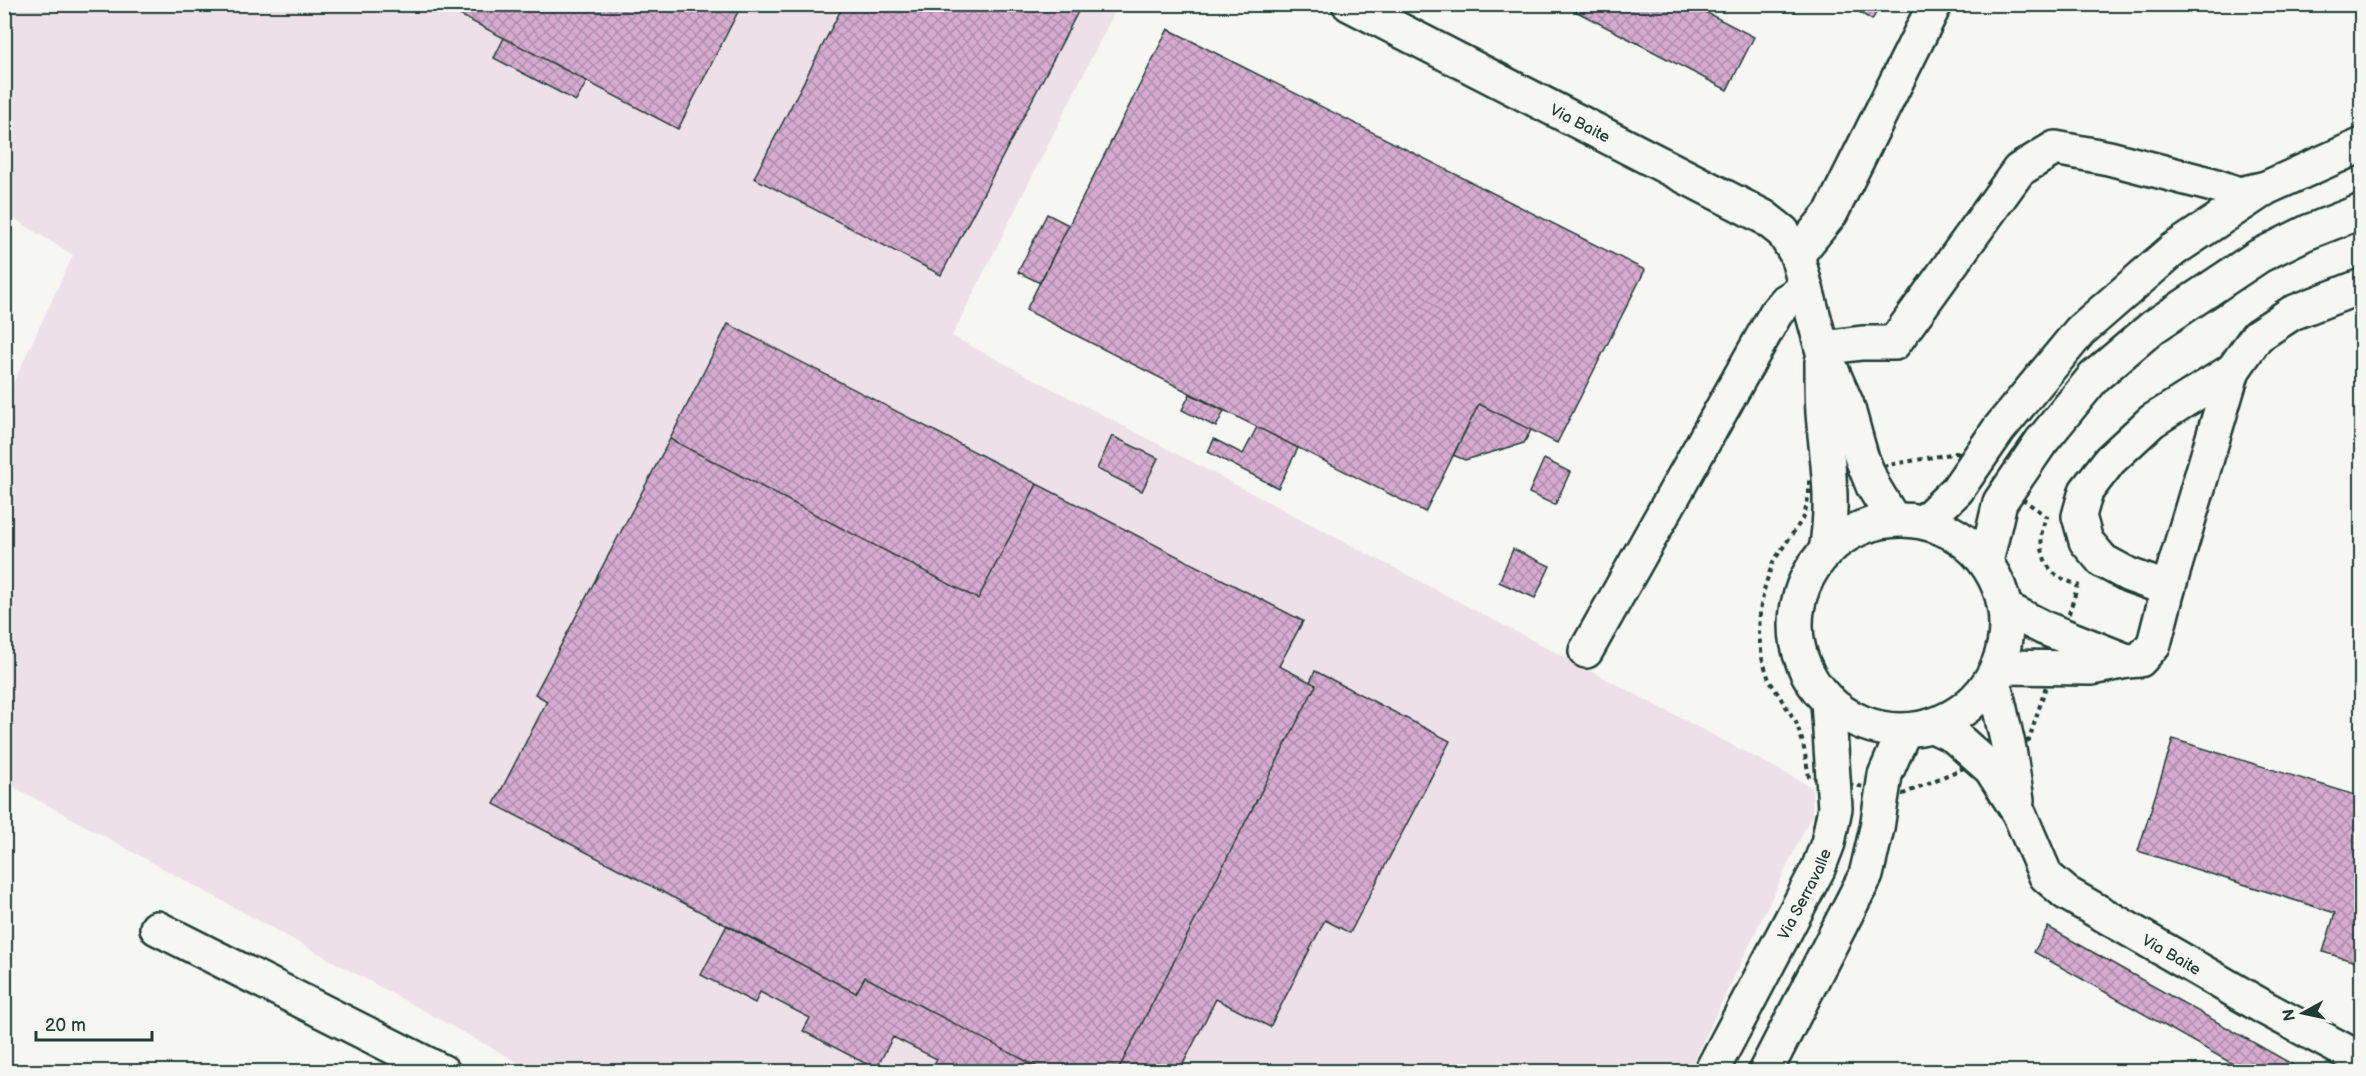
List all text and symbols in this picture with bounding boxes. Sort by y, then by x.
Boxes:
street label: Via Baite [1546,101,1613,148]
street label: Via Serravalle [1774,846,1836,943]
street label: Via Baite [2138,931,2204,980]
north arrow [2273,983,2333,1043]
scale bar [36,1004,152,1042]
text: N [2279,1008,2300,1022]
text: 20 m [45,1015,86,1036]

